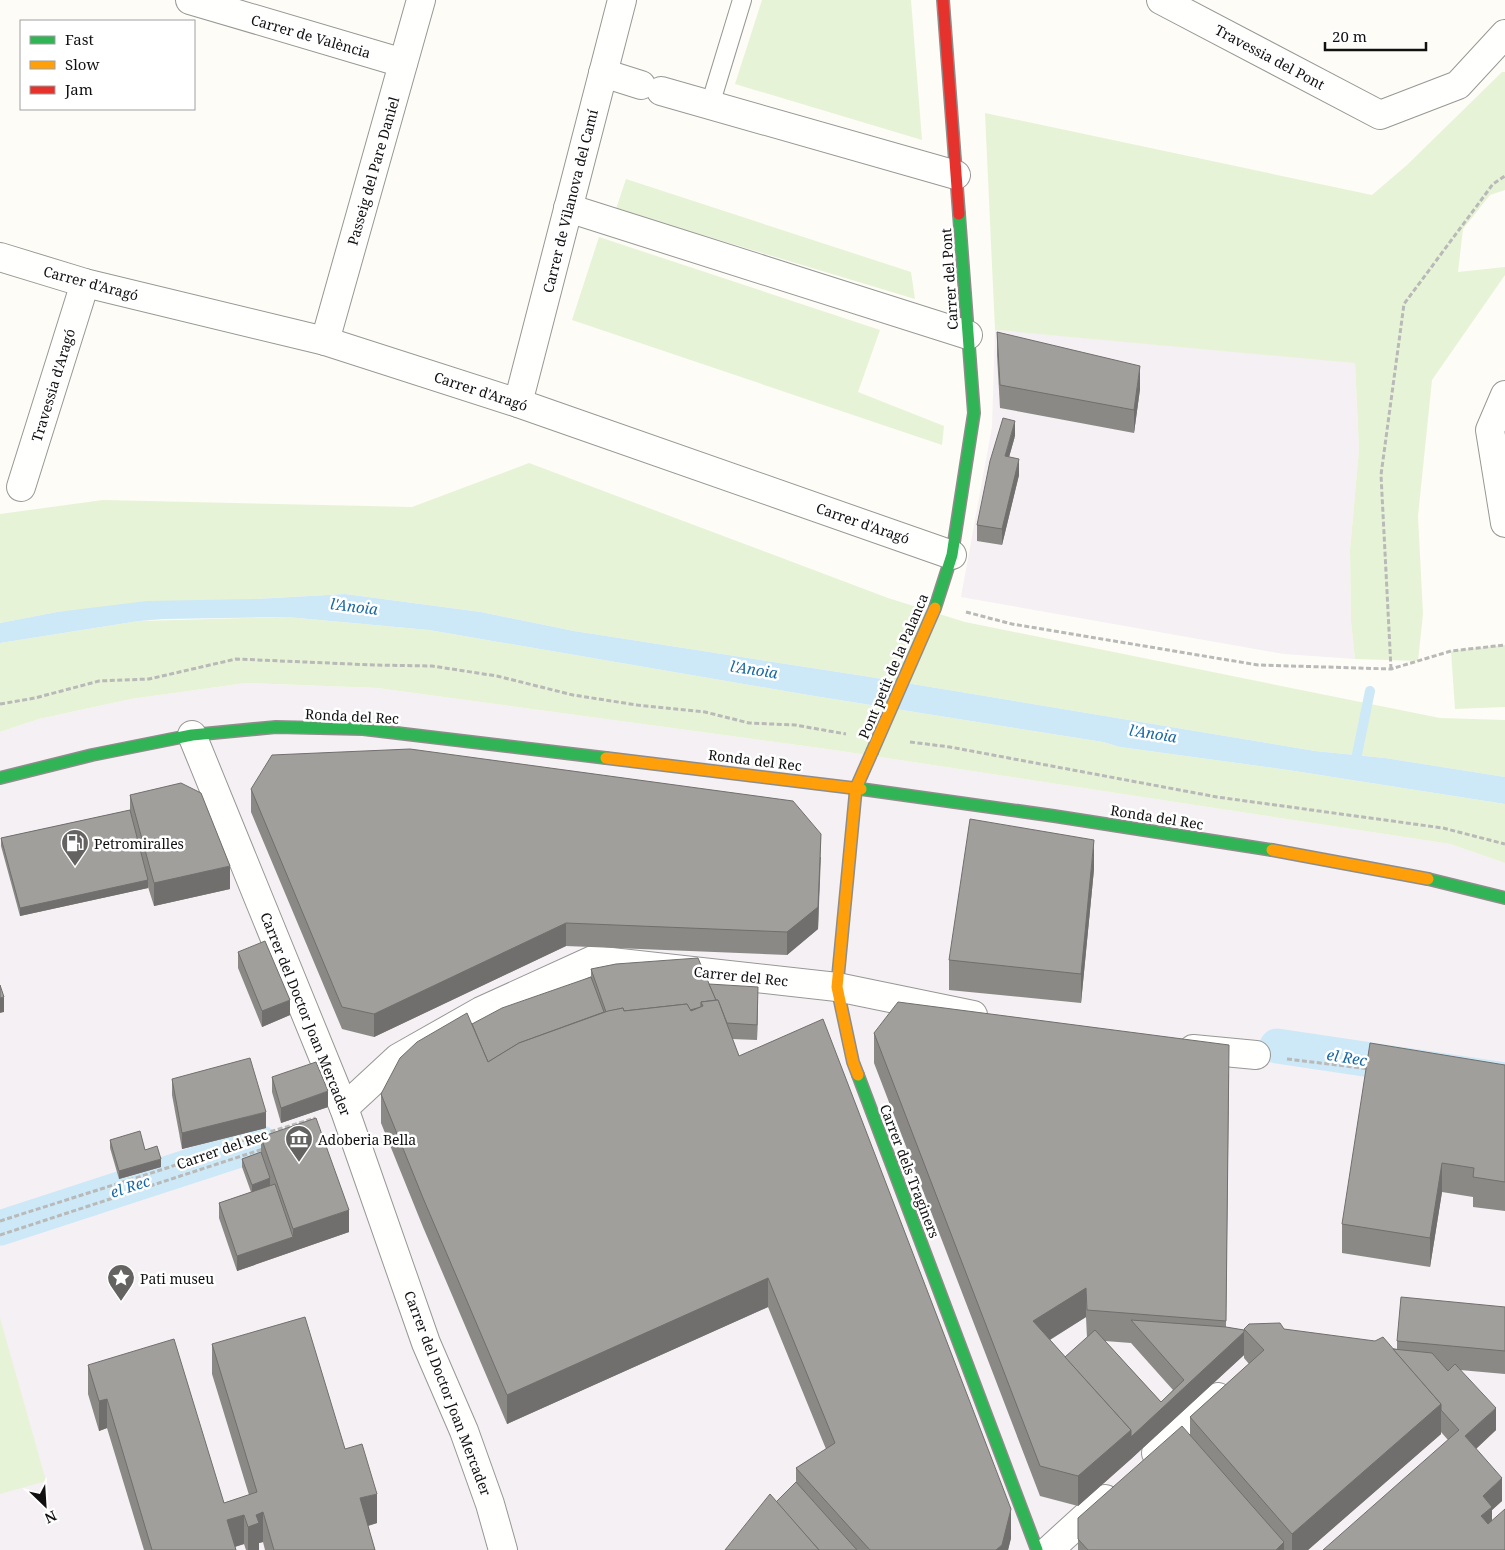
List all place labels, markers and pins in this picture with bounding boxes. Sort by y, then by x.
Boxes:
fuel station icon: Petromiralles [60,828,90,867]
place label: Petromiralles [94,834,184,853]
museum icon: Adoberia Bella [284,1124,314,1163]
place label: Adoberia Bella [318,1130,416,1149]
place icon: Pati museu [106,1263,136,1302]
place label: Pati museu [140,1269,214,1288]

